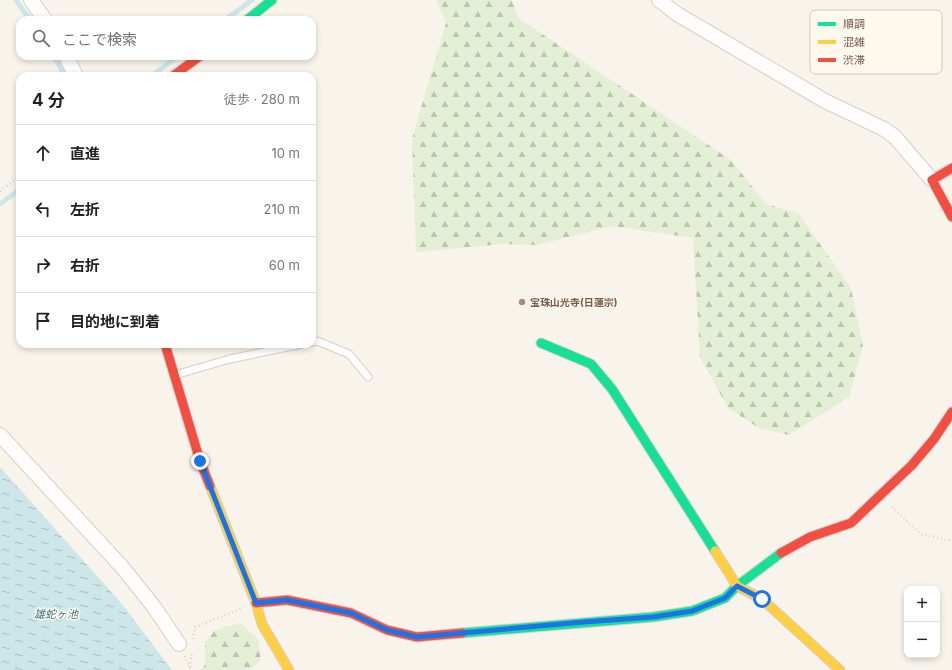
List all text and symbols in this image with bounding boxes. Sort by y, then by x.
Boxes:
legend [810,10,942,74]
search box [16,16,316,60]
text: 順調 [843,17,865,31]
icon: search [30,27,52,49]
text: ここで検索 [62,30,137,49]
text: 混雑 [843,35,865,49]
text: 渋滞 [843,53,865,67]
text: 4 分 [32,90,65,110]
text: 徒歩 · 280 m [224,91,300,107]
icon: ahead [32,142,54,164]
text: 直進 [70,144,100,163]
text: 10 m [271,145,300,161]
icon: left [32,198,54,220]
text: 左折 [70,200,100,219]
text: 210 m [264,201,300,217]
icon: right [32,254,54,276]
text: 右折 [70,256,100,275]
text: 60 m [269,257,300,273]
place label: 宝珠山光寺(日蓮宗) [530,296,618,308]
marker: 宝珠山光寺(日蓮宗) [517,297,527,307]
icon: arrive [32,310,54,332]
text: 目的地に到着 [70,312,160,331]
route end [191,452,209,470]
map controls [904,586,940,658]
button: + [904,586,940,622]
route start [753,590,771,608]
water label: 雄蛇ヶ池 [34,607,79,621]
button: − [904,622,940,658]

